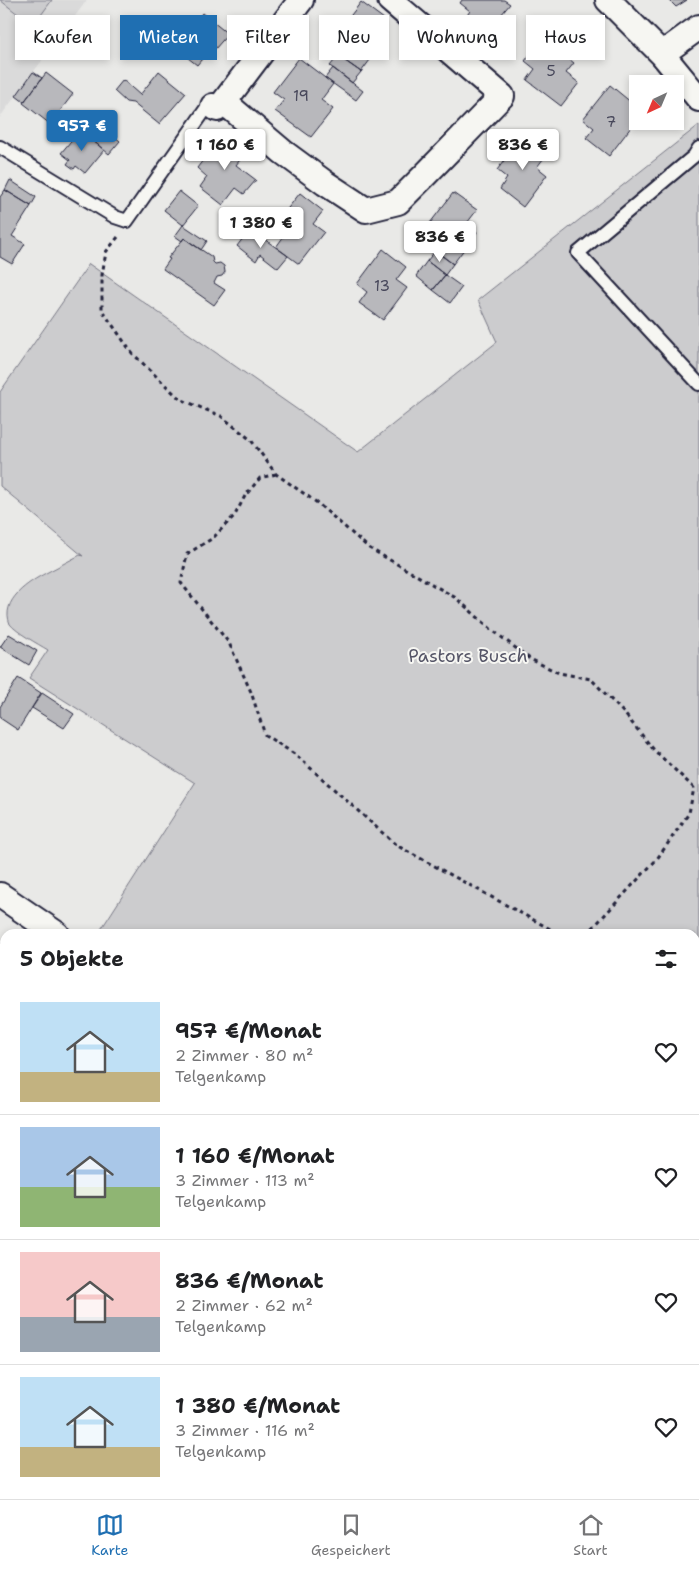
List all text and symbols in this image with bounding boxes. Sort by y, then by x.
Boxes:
chip: Kaufen [15,15,110,60]
chip: Mieten [120,15,217,60]
chip: Filter [227,15,309,60]
chip: Neu [319,15,389,60]
chip: Wohnung [399,15,516,60]
chip: Haus [526,15,605,60]
house number: 5 [546,61,556,81]
north arrow [629,75,684,130]
map controls [629,75,684,130]
house number: 19 [293,86,309,106]
pin: 957 € [47,110,117,152]
house number: 7 [606,112,616,132]
text: 957 € [58,115,106,136]
pin: 1 160 € [179,128,271,171]
pin: 836 € [488,128,558,171]
text: 1 160 € [196,134,254,155]
text: 836 € [498,134,548,155]
pin: 1 380 € [215,206,307,249]
text: 1 380 € [230,212,292,233]
pin: 836 € [405,220,475,263]
text: 836 € [415,226,465,247]
house number: 13 [374,276,390,296]
park label: Pastors Busch [408,644,528,668]
text: 5 Objekte [20,945,124,973]
icon: filters [652,945,680,973]
text: 957 €/Monat [175,1017,322,1045]
icon: home [60,1022,120,1082]
icon: heart [652,1038,680,1066]
text: 2 Zimmer · 80 m² [175,1045,313,1066]
text: Telgenkamp [175,1066,266,1087]
text: 1 160 €/Monat [175,1142,335,1170]
icon: home [60,1147,120,1207]
icon: heart [652,1163,680,1191]
text: 3 Zimmer · 113 m² [175,1170,315,1191]
text: Telgenkamp [175,1191,266,1212]
text: 836 €/Monat [175,1267,323,1295]
icon: home [60,1272,120,1332]
icon: heart [652,1288,680,1316]
text: 2 Zimmer · 62 m² [175,1295,313,1316]
text: Telgenkamp [175,1316,266,1337]
text: 1 380 €/Monat [175,1392,340,1420]
icon: home [60,1397,120,1457]
icon: heart [652,1413,680,1441]
text: 3 Zimmer · 116 m² [175,1420,315,1441]
text: Telgenkamp [175,1441,266,1462]
tab: Karte [91,1511,128,1559]
tab: Gespeichert [311,1511,391,1559]
tab: Start [573,1511,608,1559]

